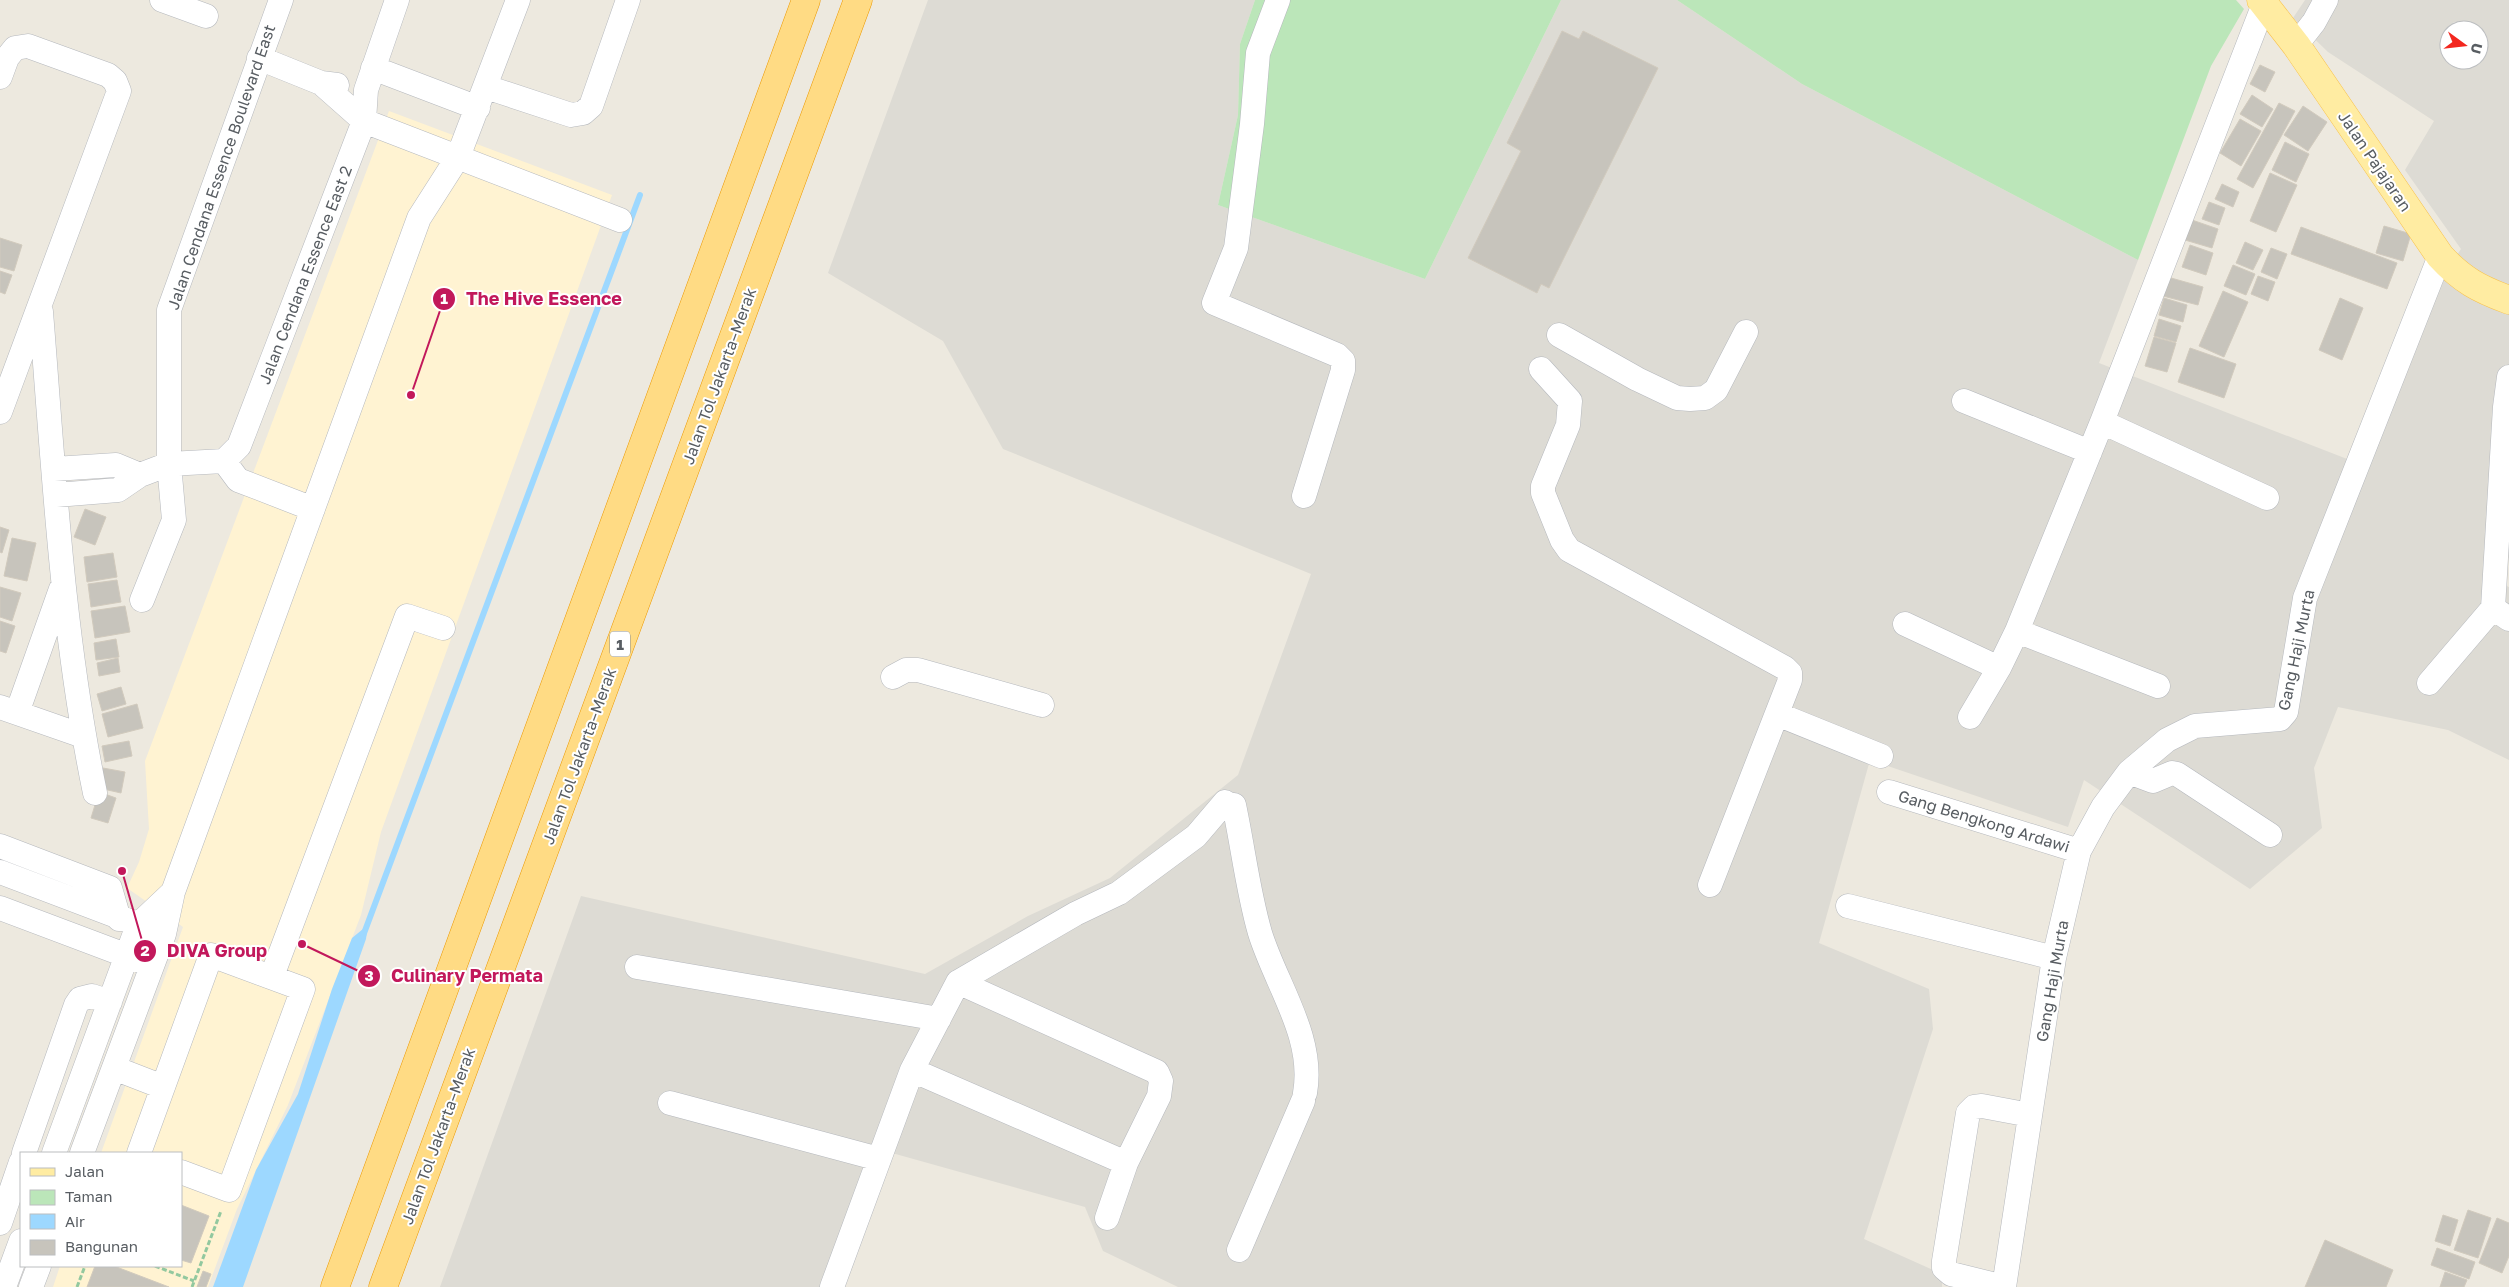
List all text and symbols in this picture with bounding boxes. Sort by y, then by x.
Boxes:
north arrow [2439,20,2489,70]
street label: Jalan Cendana Essence Boulevard East [163,22,279,312]
text: U [2468,41,2487,56]
street label: Jalan Pajajaran [2334,107,2416,215]
street label: Jalan Cendana Essence East 2 [254,163,356,387]
callout: The Hive Essence [432,282,632,315]
street label: Jalan Tol Jakarta–Merak [678,285,760,467]
text: The Hive Essence [466,287,622,309]
text: 1 [440,289,448,307]
street label: Gang Haji Murta [2273,588,2319,712]
road number: 1 [610,632,630,656]
street label: Jalan Tol Jakarta–Merak [538,665,620,847]
street label: Gang Bengkong Ardawi [1896,785,2072,857]
street label: Gang Haji Murta [2031,919,2073,1043]
callout: DIVA Group [132,934,278,967]
text: DIVA Group [167,939,267,961]
text: 2 [140,941,150,959]
callout: Culinary Permata [356,960,553,993]
text: Culinary Permata [391,964,543,986]
text: 3 [364,966,374,984]
street label: Jalan Tol Jakarta–Merak [397,1045,479,1227]
legend [20,1152,182,1267]
text: Jalan [65,1162,104,1180]
text: Taman [65,1187,112,1205]
text: Air [65,1212,85,1230]
text: Bangunan [65,1237,138,1255]

